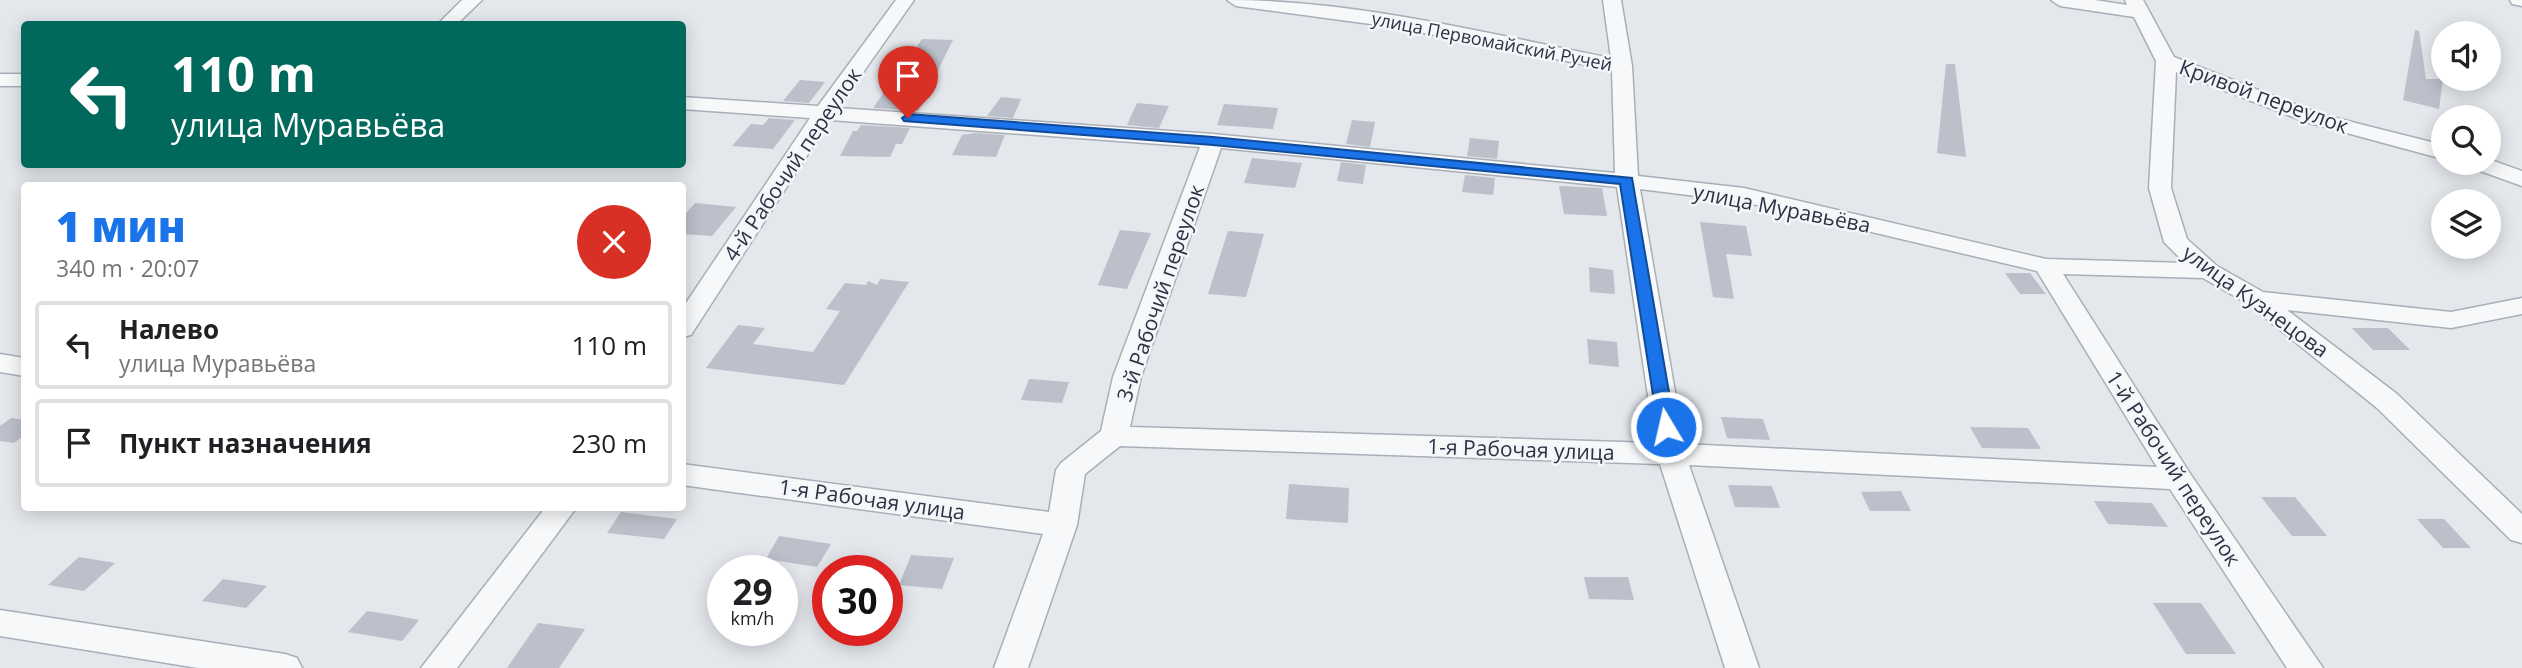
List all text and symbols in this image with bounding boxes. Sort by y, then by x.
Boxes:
street label: улица Первомайский Ручей [1370,6,1614,76]
map controls [2431,21,2501,259]
button: sound [2431,21,2501,91]
text: 110 m [171,40,316,106]
pin [878,46,938,118]
icon: left [56,49,147,140]
street label: Кривой переулок [2176,52,2353,140]
icon: arrive [889,57,927,95]
street label: 4-й Рабочий переулок [717,62,867,266]
text: улица Муравьёва [171,103,445,146]
button: search [2431,105,2501,175]
street label: улица Муравьёва [1691,177,1873,239]
street label: 3-й Рабочий переулок [1110,181,1210,405]
button: layers [2431,189,2501,259]
text: 1 мин [56,197,186,254]
button: close [577,205,651,279]
street label: улица Кузнецова [2177,238,2335,364]
text: 340 m · 20:07 [56,252,199,284]
text: Налево [119,311,219,347]
icon: left [60,326,98,364]
text: 110 m [572,327,647,363]
text: улица Муравьёва [119,347,316,379]
street label: 1-й Рабочий переулок [2100,365,2248,571]
position arrow [1629,390,1703,464]
icon: arrive [60,424,98,462]
text: Пункт назначения [119,425,372,461]
text: 230 m [572,425,647,461]
street label: 1-я Рабочая улица [1427,432,1615,466]
street label: 1-я Рабочая улица [777,472,967,526]
speed limit sign: 30 [812,555,903,646]
text: 29 [732,568,773,615]
text: km/h [731,606,774,630]

